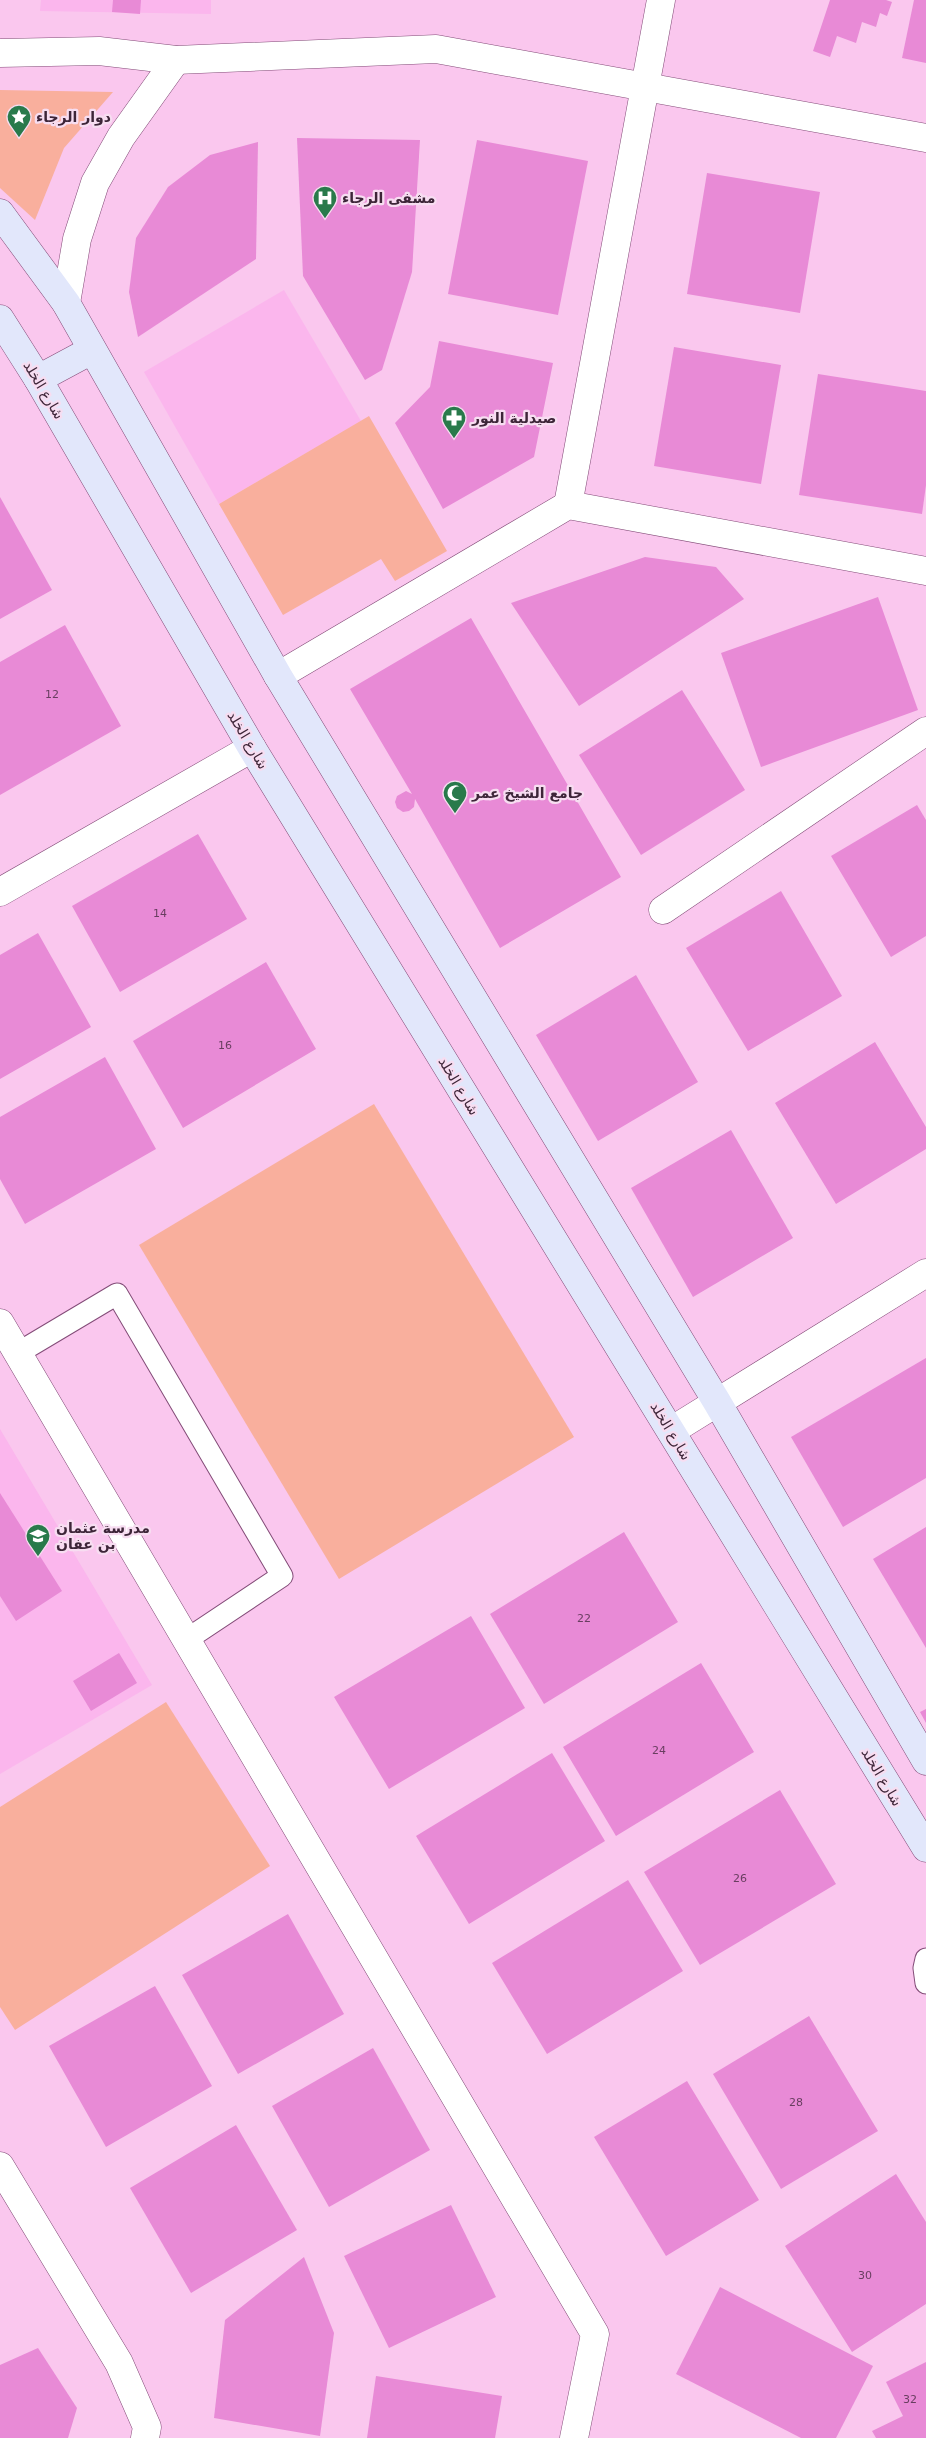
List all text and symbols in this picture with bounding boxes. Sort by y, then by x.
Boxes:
place icon: دوار الرجاء [6,104,32,138]
place label: دوار الرجاء [36,109,111,126]
hospital icon: مشفى الرجاء [312,185,338,219]
place label: مشفى الرجاء [342,190,435,207]
street label: شارع الخلد [20,358,68,422]
pharmacy icon: صيدلية النور [441,405,467,439]
place label: صيدلية النور [471,410,556,427]
house number: 12 [45,688,59,701]
street label: شارع الخلد [224,708,272,772]
mosque icon: جامع الشيخ عمر [442,780,468,814]
place label: جامع الشيخ عمر [471,785,583,802]
house number: 14 [153,907,167,920]
house number: 16 [218,1039,232,1052]
street label: شارع الخلد [435,1054,483,1118]
street label: شارع الخلد [647,1399,695,1463]
place label: مدرسة عثمان بن عفان [56,1520,150,1553]
school or university icon: مدرسة عثمان بن عفان [25,1523,51,1557]
house number: 22 [577,1612,591,1625]
house number: 24 [652,1744,666,1757]
street label: شارع الخلد [858,1745,906,1809]
house number: 26 [733,1872,747,1885]
house number: 28 [789,2096,803,2109]
house number: 30 [858,2269,872,2282]
house number: 32 [903,2393,917,2406]

